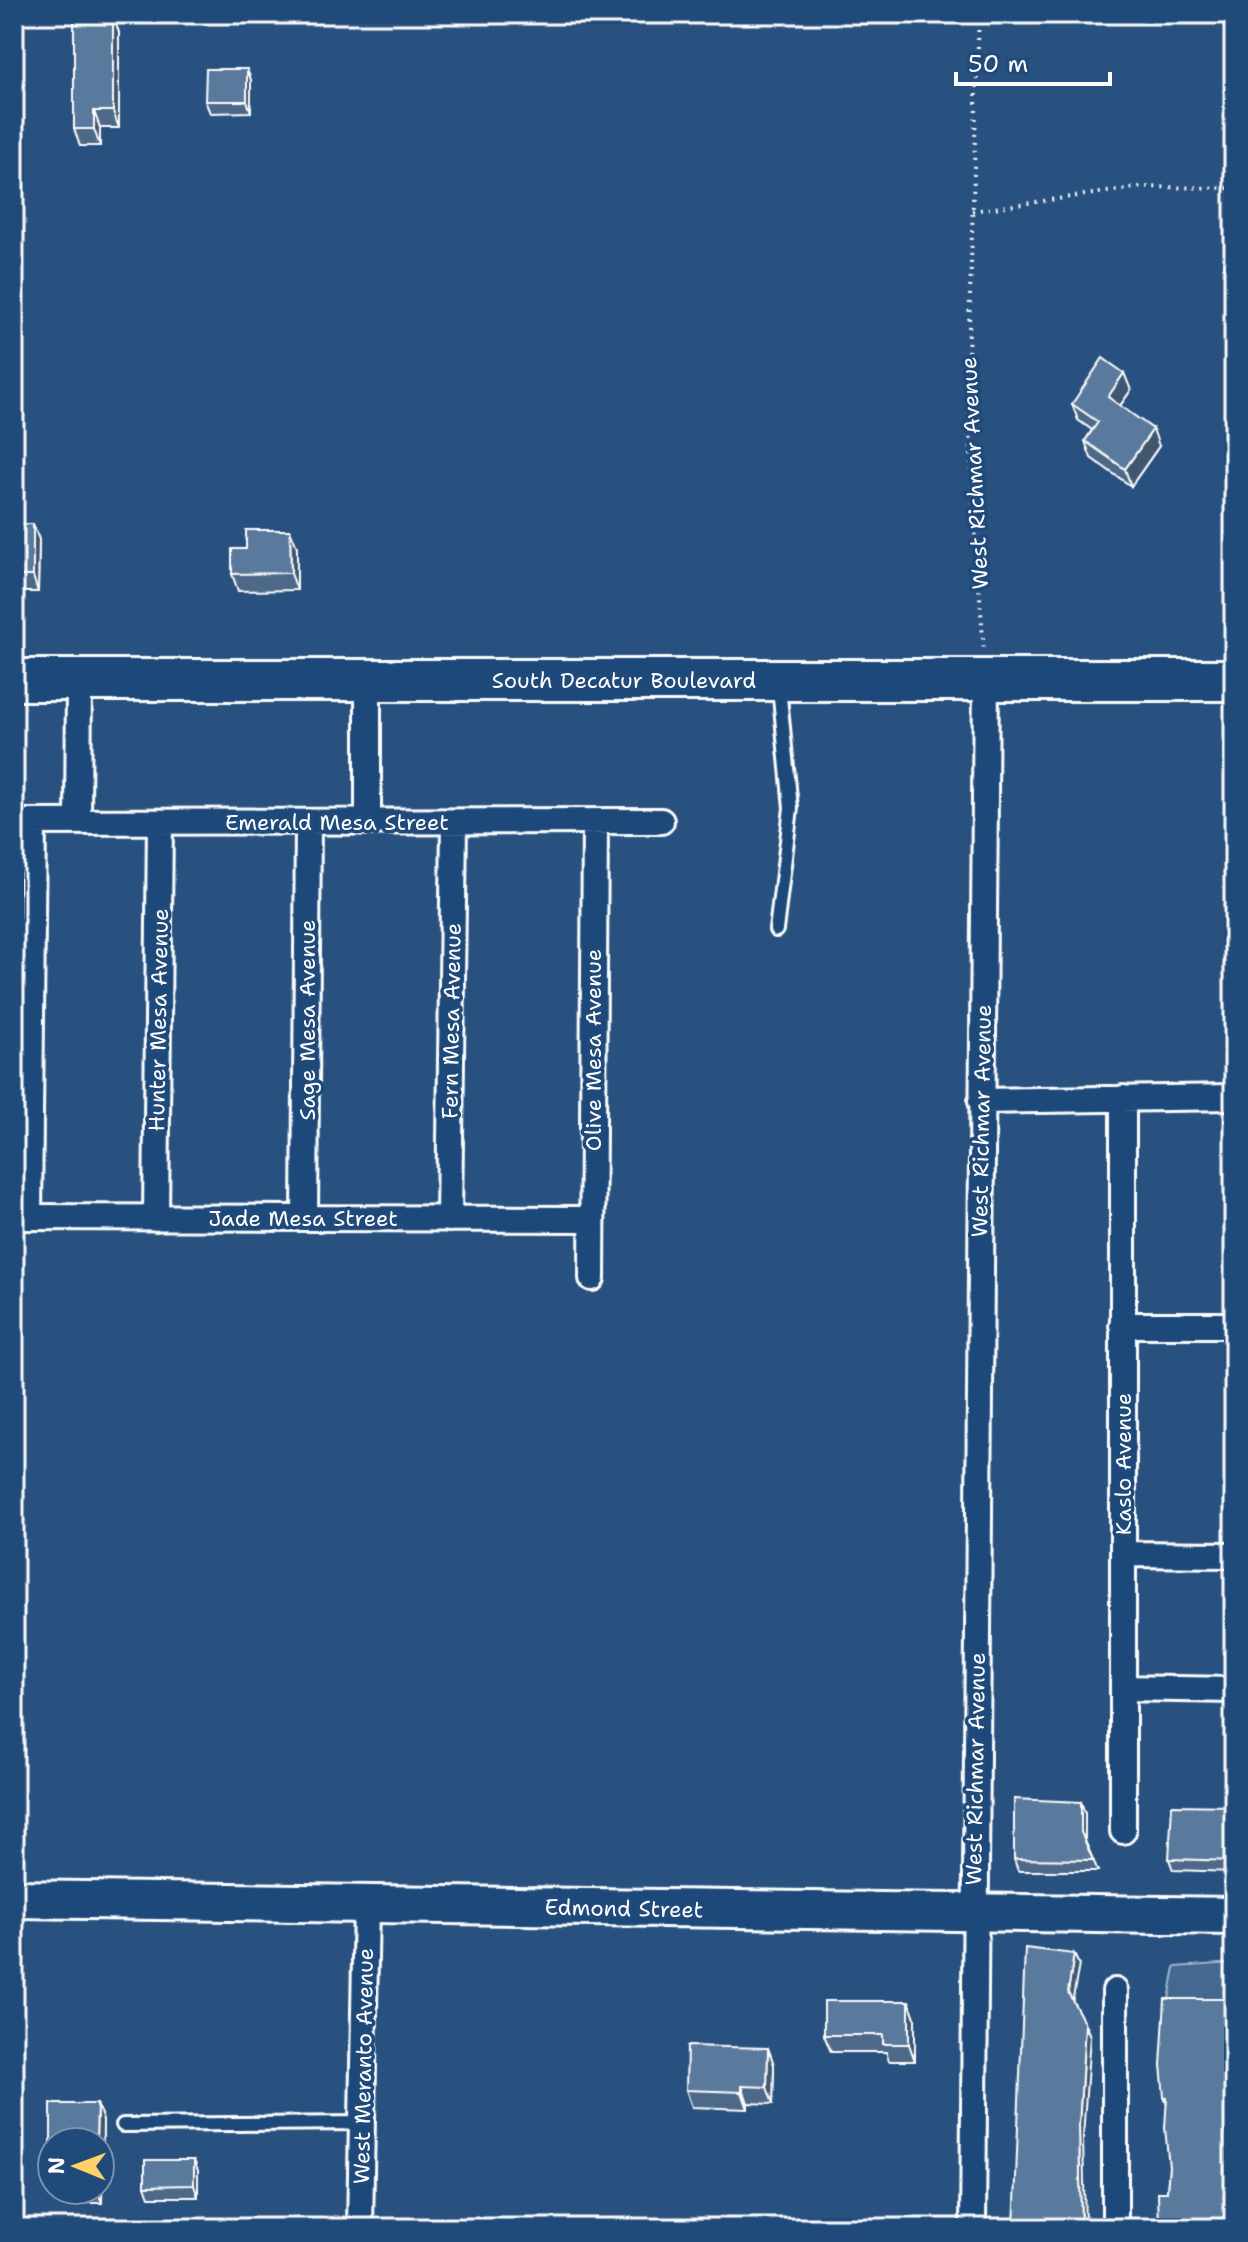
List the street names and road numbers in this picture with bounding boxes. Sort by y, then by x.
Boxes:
street label: West Richmar Avenue [954,356,995,590]
street label: South Decatur Boulevard [492,666,756,695]
street label: Emerald Mesa Street [225,808,449,837]
street label: Hunter Mesa Avenue [142,908,175,1132]
street label: Sage Mesa Avenue [293,919,322,1121]
street label: Fern Mesa Avenue [435,923,468,1119]
street label: Olive Mesa Avenue [579,949,608,1151]
street label: West Richmar Avenue [965,1004,998,1238]
street label: Jade Mesa Street [208,1204,398,1233]
street label: Kaslo Avenue [1109,1393,1138,1535]
street label: West Richmar Avenue [959,1652,992,1886]
street label: Edmond Street [544,1893,704,1924]
street label: West Meranto Avenue [347,1948,380,2184]

